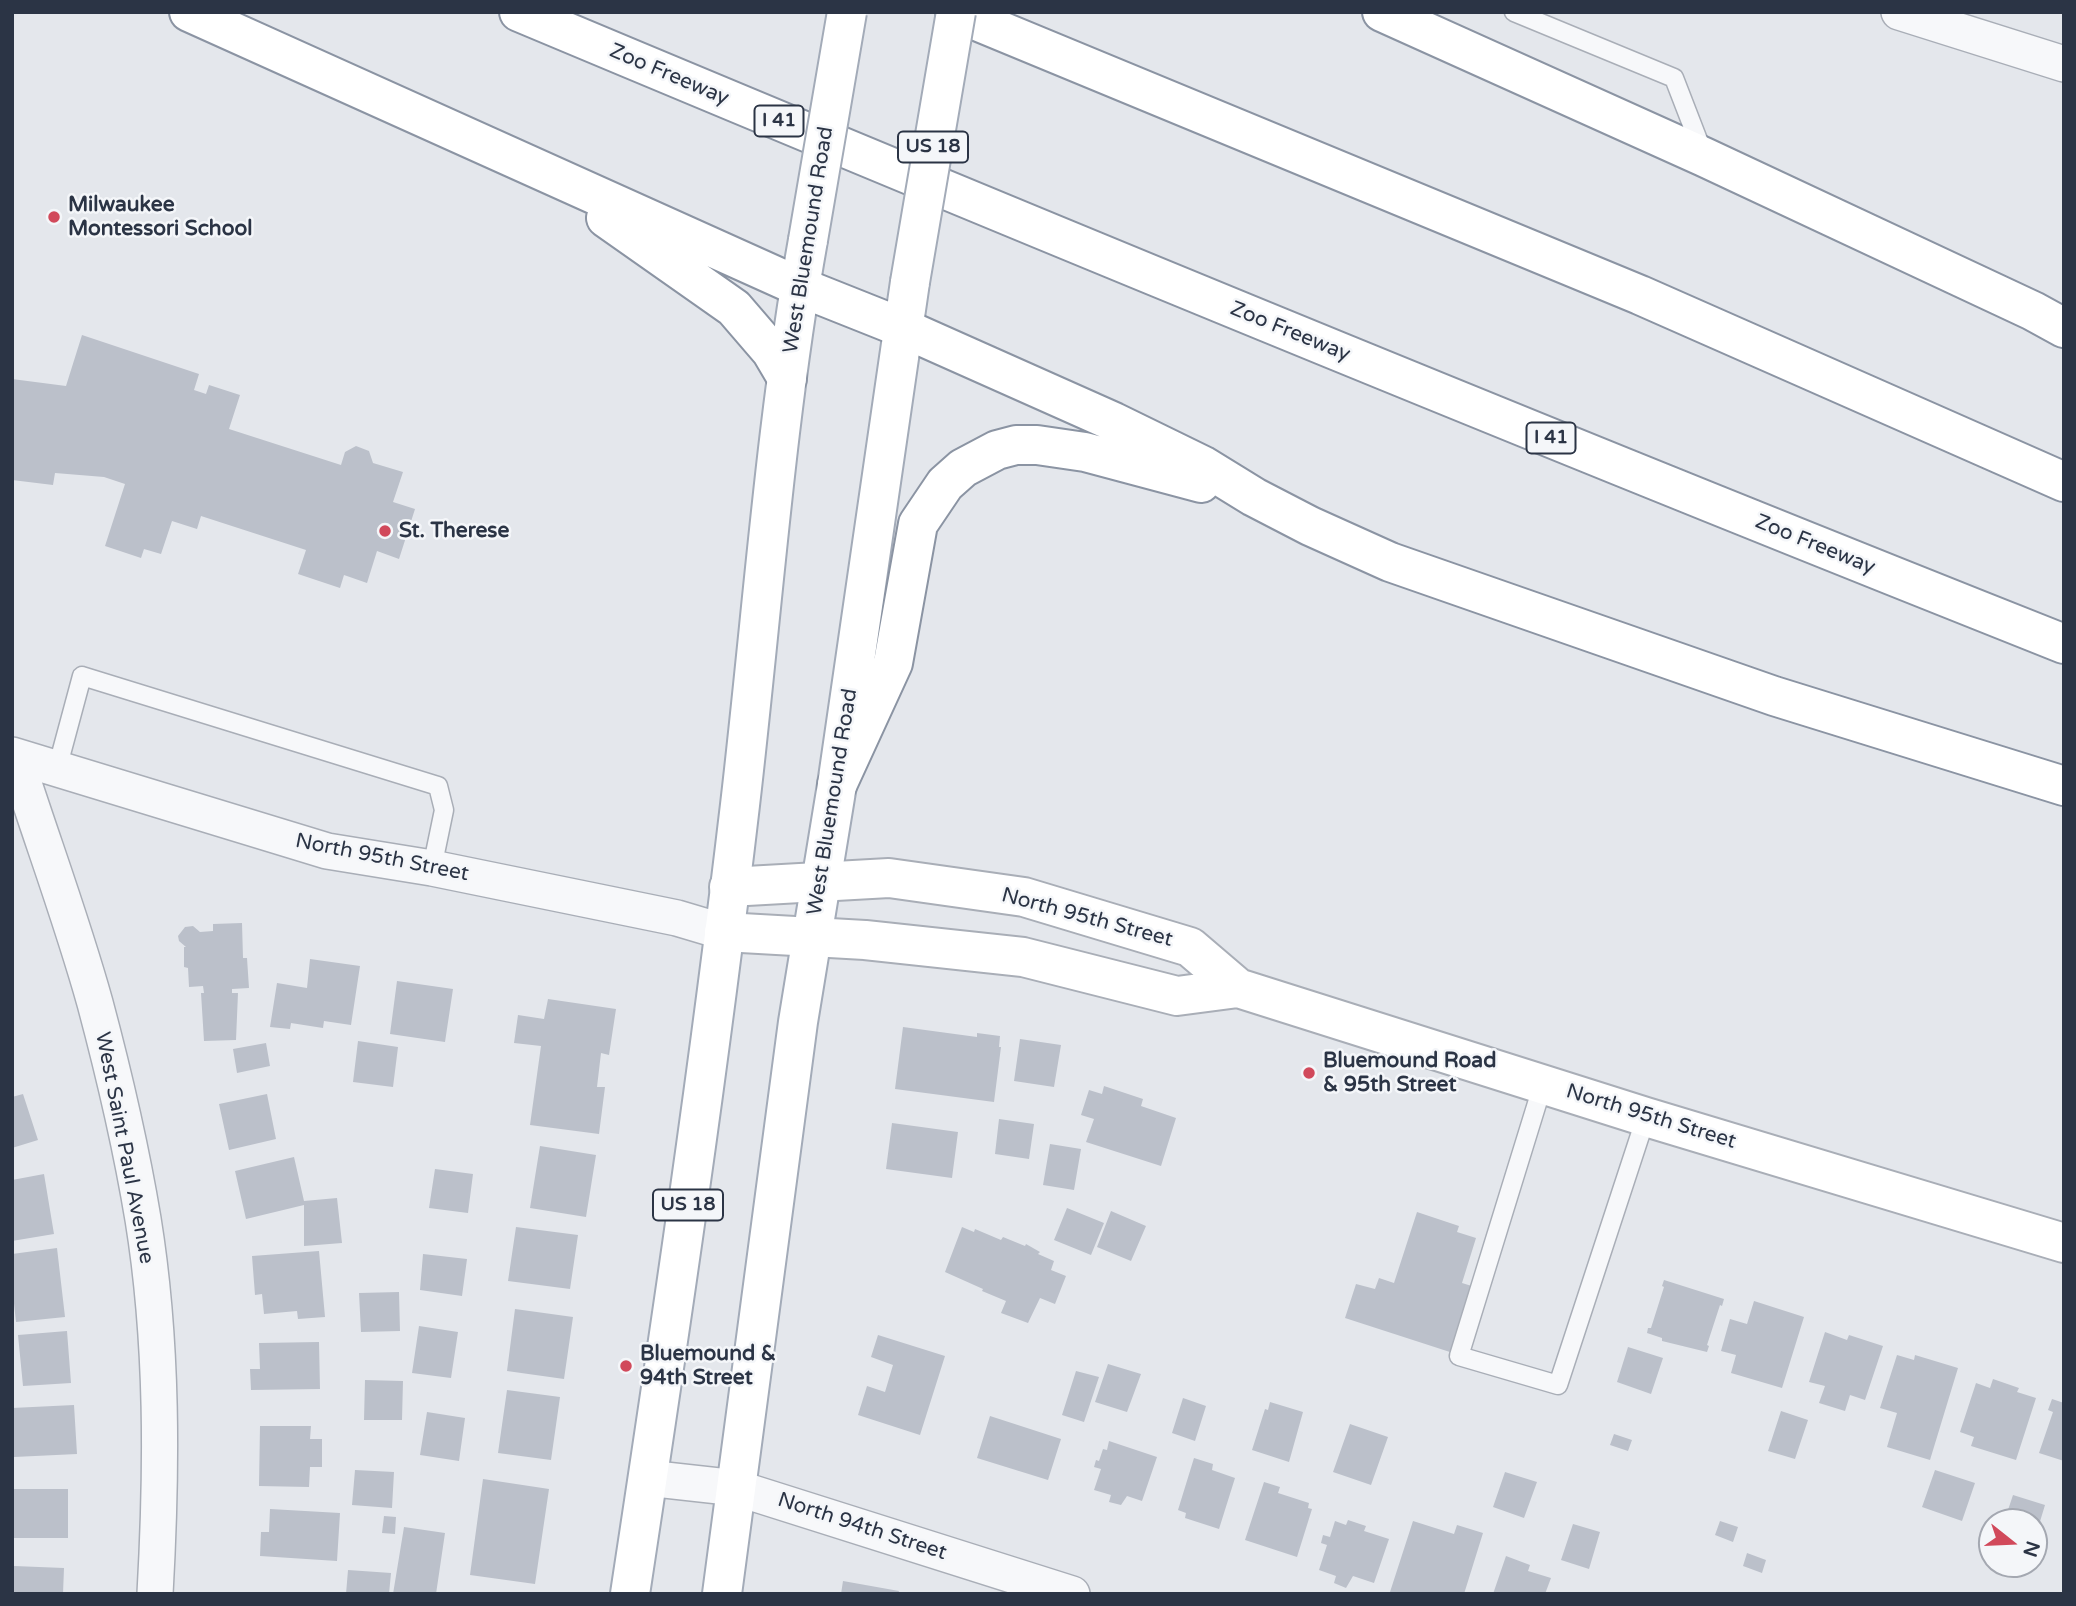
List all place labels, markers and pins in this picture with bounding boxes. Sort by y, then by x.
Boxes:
place label: Milwaukee Montessori School [68,192,252,242]
marker: Milwaukee Montessori School [46,209,62,225]
place label: St. Therese [399,518,509,544]
marker: St. Therese [377,523,393,539]
place label: Bluemound Road & 95th Street [1323,1048,1496,1098]
marker: Bluemound Road & 95th Street [1301,1065,1317,1081]
place label: Bluemound & 94th Street [640,1341,776,1391]
marker: Bluemound & 94th Street [618,1358,634,1374]

